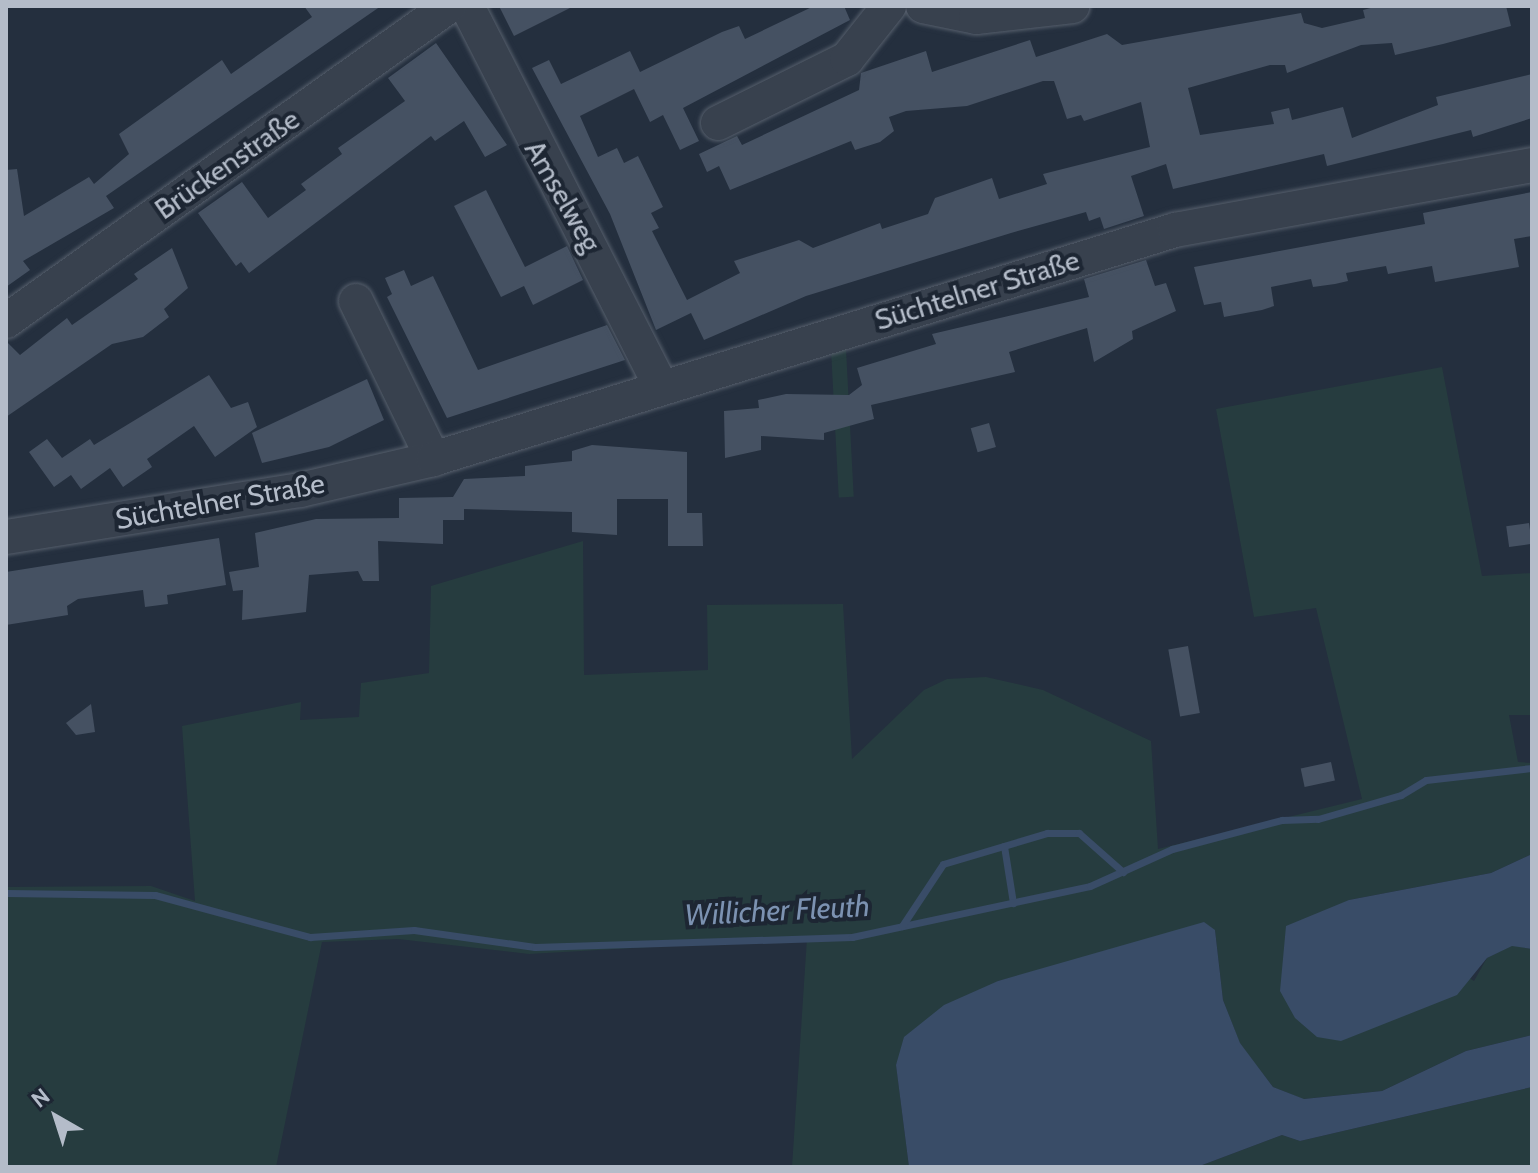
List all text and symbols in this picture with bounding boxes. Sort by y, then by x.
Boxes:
street label: Brückenstraße [148,102,306,226]
street label: Amselweg [518,134,608,258]
street label: Süchtelner Straße [871,243,1083,337]
street label: Süchtelner Straße [113,466,327,536]
water label: Willicher Fleuth [683,888,871,934]
north arrow [16,1077,96,1157]
text: N [26,1083,55,1113]

